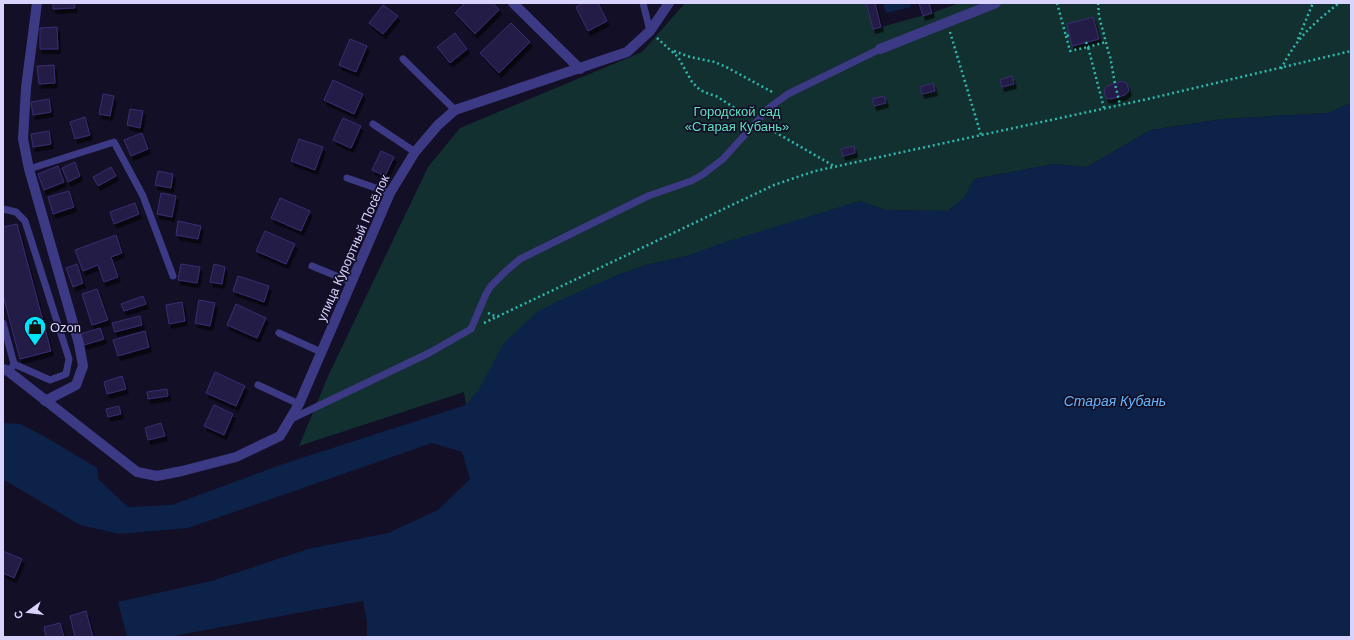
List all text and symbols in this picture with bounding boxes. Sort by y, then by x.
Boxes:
park label: Городской сад «Старая Кубань» [685,104,789,134]
street label: улица Курортный Посёлок [314,172,392,324]
shop icon: Ozon [22,314,48,347]
place label: Ozon [50,320,81,335]
water label: Старая Кубань [1064,393,1166,409]
north arrow [8,592,48,632]
text: С [12,609,25,620]

